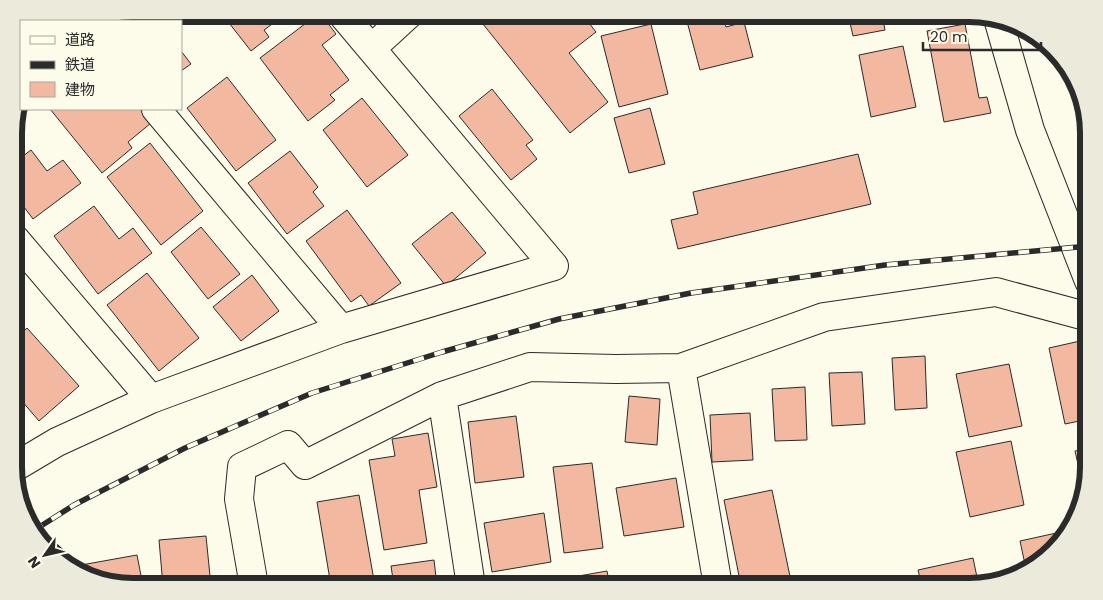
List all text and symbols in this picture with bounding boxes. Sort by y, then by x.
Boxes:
legend [20,20,182,110]
scale bar [923,20,1040,52]
text: 20 m [930,26,968,47]
text: 道路 [65,29,95,50]
text: 鉄道 [65,54,95,75]
text: 建物 [65,79,95,100]
north arrow [20,530,70,580]
text: N [23,552,45,572]

